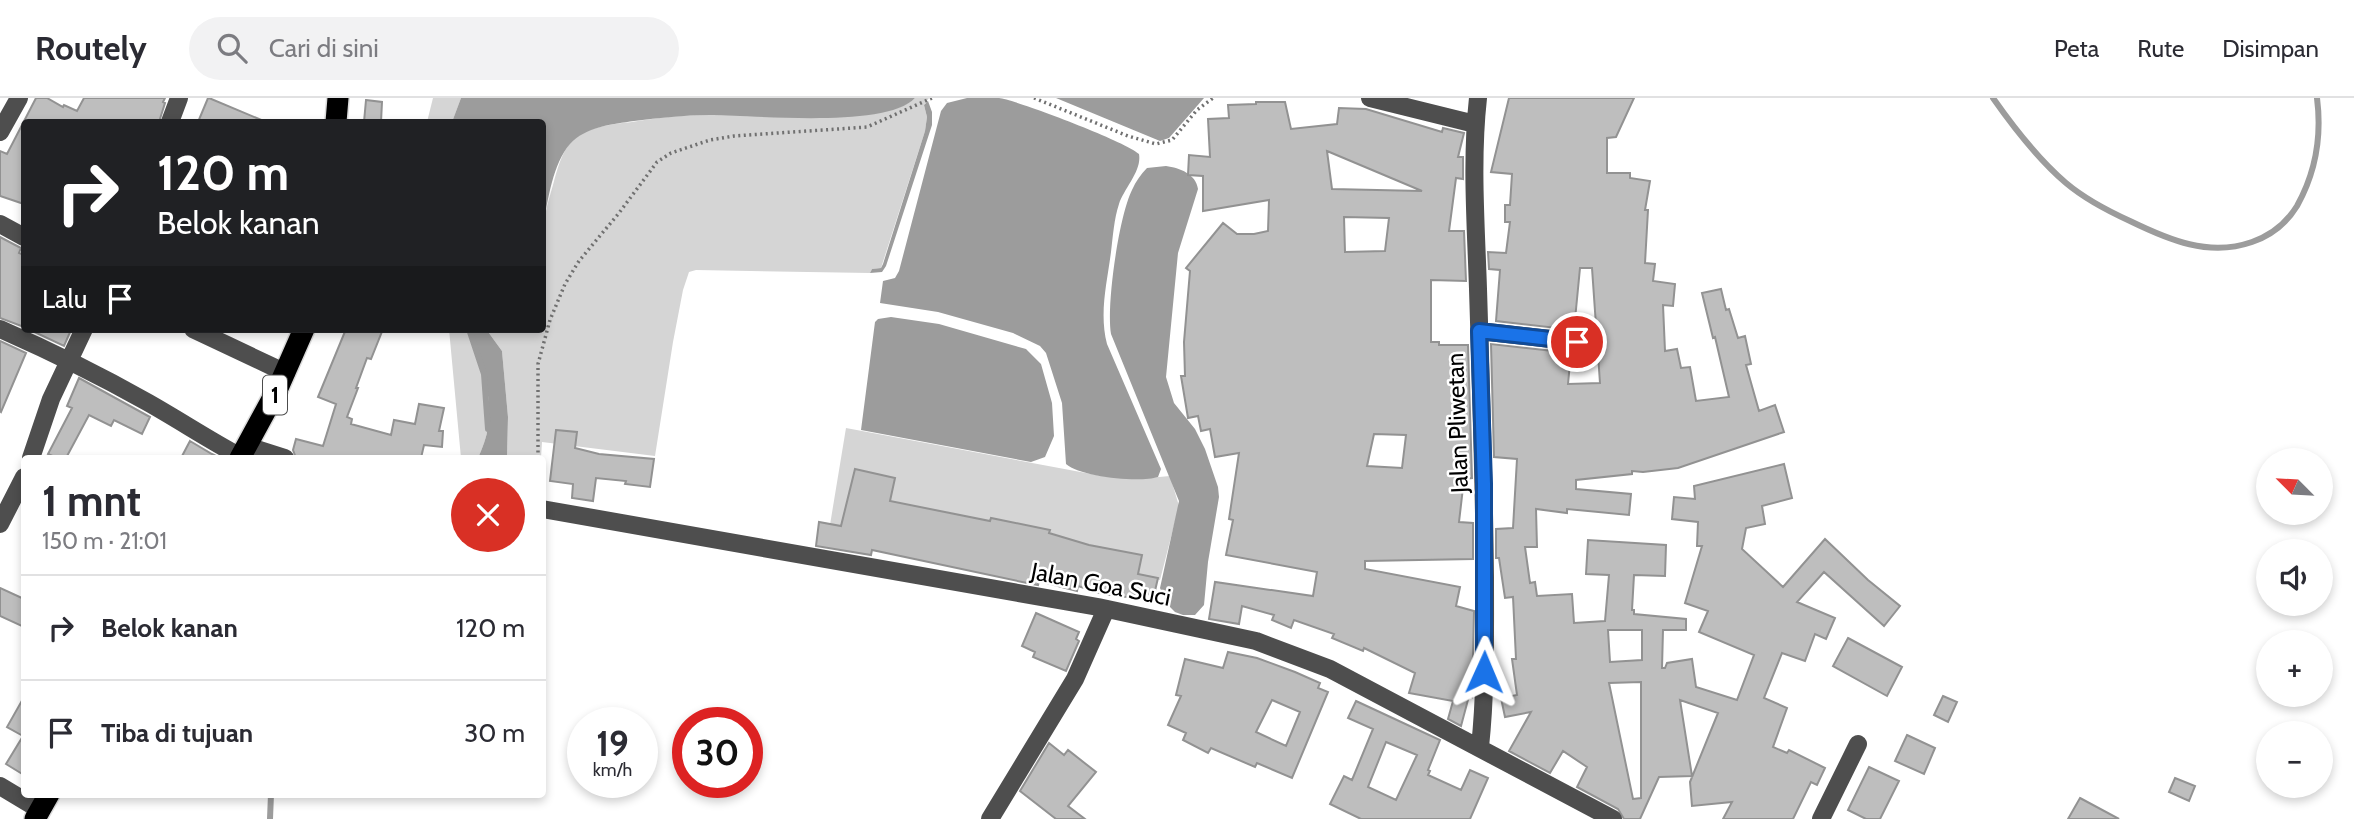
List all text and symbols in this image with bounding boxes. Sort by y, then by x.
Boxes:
search box [189,17,679,80]
text: Routely [35,28,147,68]
icon: search [213,29,251,67]
text: Cari di sini [269,32,379,64]
text: Peta [2054,34,2099,63]
text: Rute [2137,34,2184,63]
text: Disimpan [2222,34,2319,63]
text: 120 m [157,143,289,202]
icon: right [42,147,133,238]
text: Belok kanan [157,203,320,242]
icon: arrive [101,280,139,318]
text: Lalu [42,283,87,315]
pin [1547,312,1607,372]
icon: arrive [1558,323,1596,361]
street label: Jalan Pliwetan [1440,352,1474,495]
road number: 1 [263,376,287,414]
north arrow [2256,448,2333,525]
map controls [2256,448,2333,798]
text: 1 mnt [42,475,141,527]
button: close [451,478,525,552]
text: 150 m · 21:01 [42,527,167,555]
button: sound [2256,539,2333,616]
street label: Jalan Goa Suci [1028,556,1173,612]
icon: right [42,609,80,647]
text: Belok kanan [101,612,238,644]
text: 120 m [456,612,525,644]
button: + [2256,630,2333,707]
position arrow [1447,635,1521,709]
speed limit sign: 30 [672,707,763,798]
icon: arrive [42,714,80,752]
text: Tiba di tujuan [101,717,253,749]
text: 30 m [464,717,525,749]
button: − [2256,721,2333,798]
text: 19 [596,722,629,765]
text: km/h [593,759,632,781]

